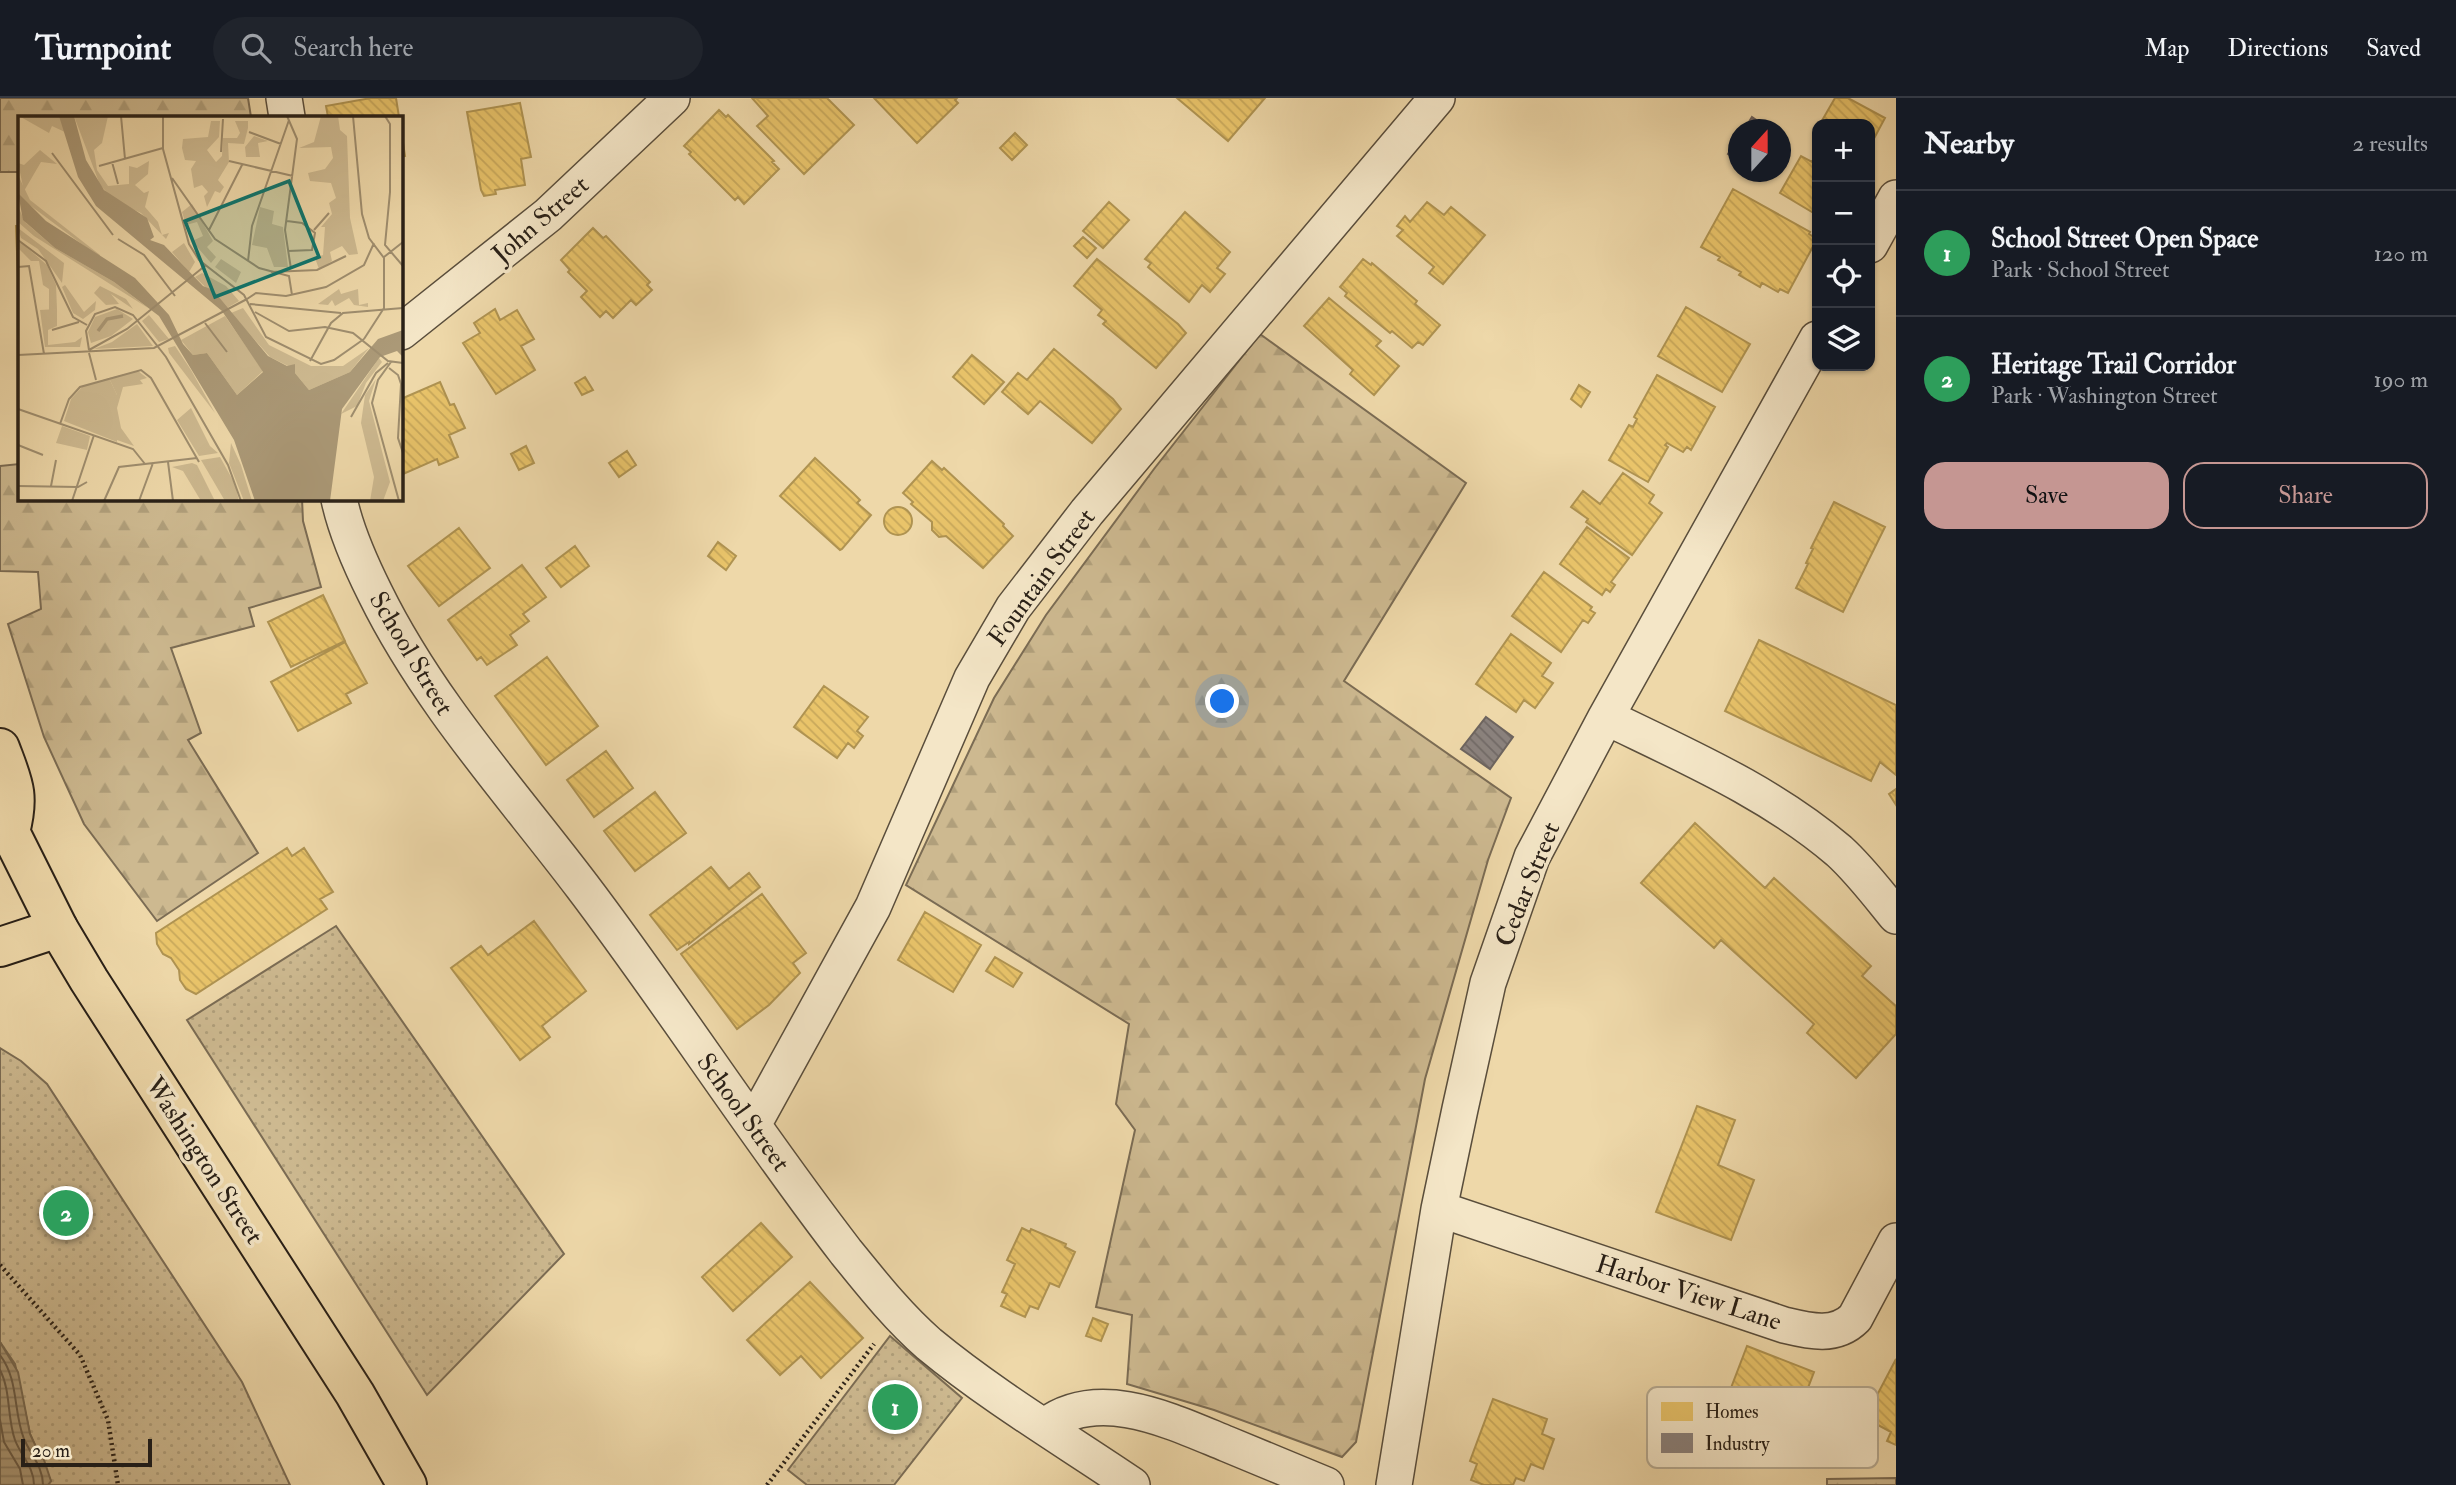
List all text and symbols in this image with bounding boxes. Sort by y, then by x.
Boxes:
search box [213,17,703,80]
text: Turnpoint [35,28,171,69]
icon: search [237,29,275,67]
text: Search here [293,32,413,64]
text: Map [2144,33,2189,64]
text: Directions [2227,33,2328,64]
text: Saved [2366,33,2421,64]
inset map [18,116,402,500]
north arrow [1728,119,1791,182]
map controls [1812,119,1875,371]
button: + [1812,119,1875,182]
text: Nearby [1924,125,2014,162]
text: 2 results [2353,129,2428,158]
street label: John Street [485,169,596,271]
button: − [1812,182,1875,245]
text: School Street Open Space [1991,223,2258,255]
text: 1 [1943,239,1951,268]
text: 120 m [2374,239,2428,268]
button: locate [1812,245,1875,308]
text: Park · School Street [1991,255,2169,284]
button: layers [1812,308,1875,371]
text: Heritage Trail Corridor [1991,349,2236,381]
text: 2 [1941,365,1953,394]
text: 190 m [2374,365,2428,394]
text: Park · Washington Street [1991,381,2218,410]
button: Save [1924,462,2169,529]
button: Share [2183,462,2428,529]
street label: Fountain Street [981,502,1103,653]
street label: School Street [362,586,460,721]
your location [1205,684,1239,718]
street label: Cedar Street [1489,818,1567,951]
street label: School Street [690,1047,797,1178]
street label: Washington Street [138,1070,270,1250]
pin: 2 [43,1187,89,1239]
street label: Harbor View Lane [1592,1248,1786,1338]
pin: 1 [872,1381,918,1433]
legend [1647,1387,1878,1468]
text: Homes [1705,1400,1759,1424]
text: Industry [1705,1432,1770,1456]
scale bar [21,1436,152,1468]
text: 20 m [32,1439,70,1463]

